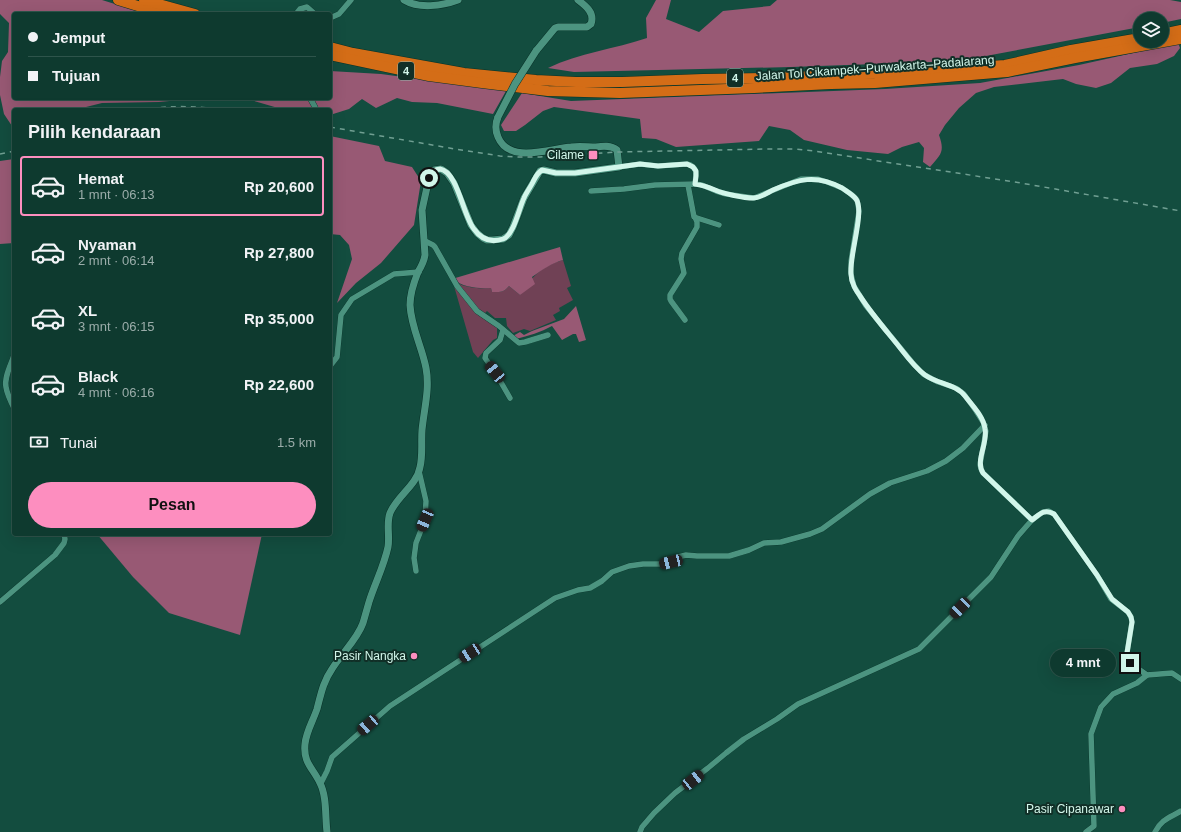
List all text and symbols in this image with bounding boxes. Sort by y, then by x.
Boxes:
map controls [1133,12,1169,48]
button: layers [1133,12,1169,48]
text: Jemput [52,29,105,46]
street label: Jalan Tol Cikampek–Purwakarta–Padalarang [755,53,995,83]
road number: 4 [398,62,414,80]
text: Tujuan [52,67,100,84]
road number: 4 [727,69,743,87]
text: Pilih kendaraan [28,122,161,142]
place label: Cilame [547,148,584,162]
marker: Cilame [587,149,599,161]
icon: car [30,168,66,204]
route start [420,169,438,187]
text: Hemat [78,170,124,187]
text: Rp 20,600 [244,178,314,195]
text: 1 mnt · 06:13 [78,187,155,202]
icon: car [30,234,66,270]
text: Nyaman [78,236,136,253]
text: Rp 27,800 [244,244,314,261]
text: 2 mnt · 06:14 [78,253,155,268]
icon: car [30,300,66,336]
text: XL [78,302,97,319]
text: Rp 35,000 [244,310,314,327]
text: 3 mnt · 06:15 [78,319,155,334]
car [483,359,507,385]
icon: car [30,366,66,402]
text: Black [78,368,118,385]
text: Rp 22,600 [244,376,314,393]
text: 4 mnt · 06:16 [78,385,155,400]
icon: cash [28,431,50,453]
text: Tunai [60,434,97,451]
text: 1.5 km [277,435,316,450]
button: Pesan [28,482,316,528]
car [415,507,435,533]
car [658,553,684,571]
car [947,595,973,621]
car [457,641,483,665]
place label: Pasir Nangka [334,649,406,663]
callout: 4 mnt [1050,649,1116,677]
marker: Pasir Nangka [409,651,419,661]
route end [1121,654,1139,672]
text: 4 mnt [1066,655,1100,670]
car [355,713,381,737]
car [680,768,706,792]
place label: Pasir Cipanawar [1026,802,1114,816]
marker: Pasir Cipanawar [1117,804,1127,814]

